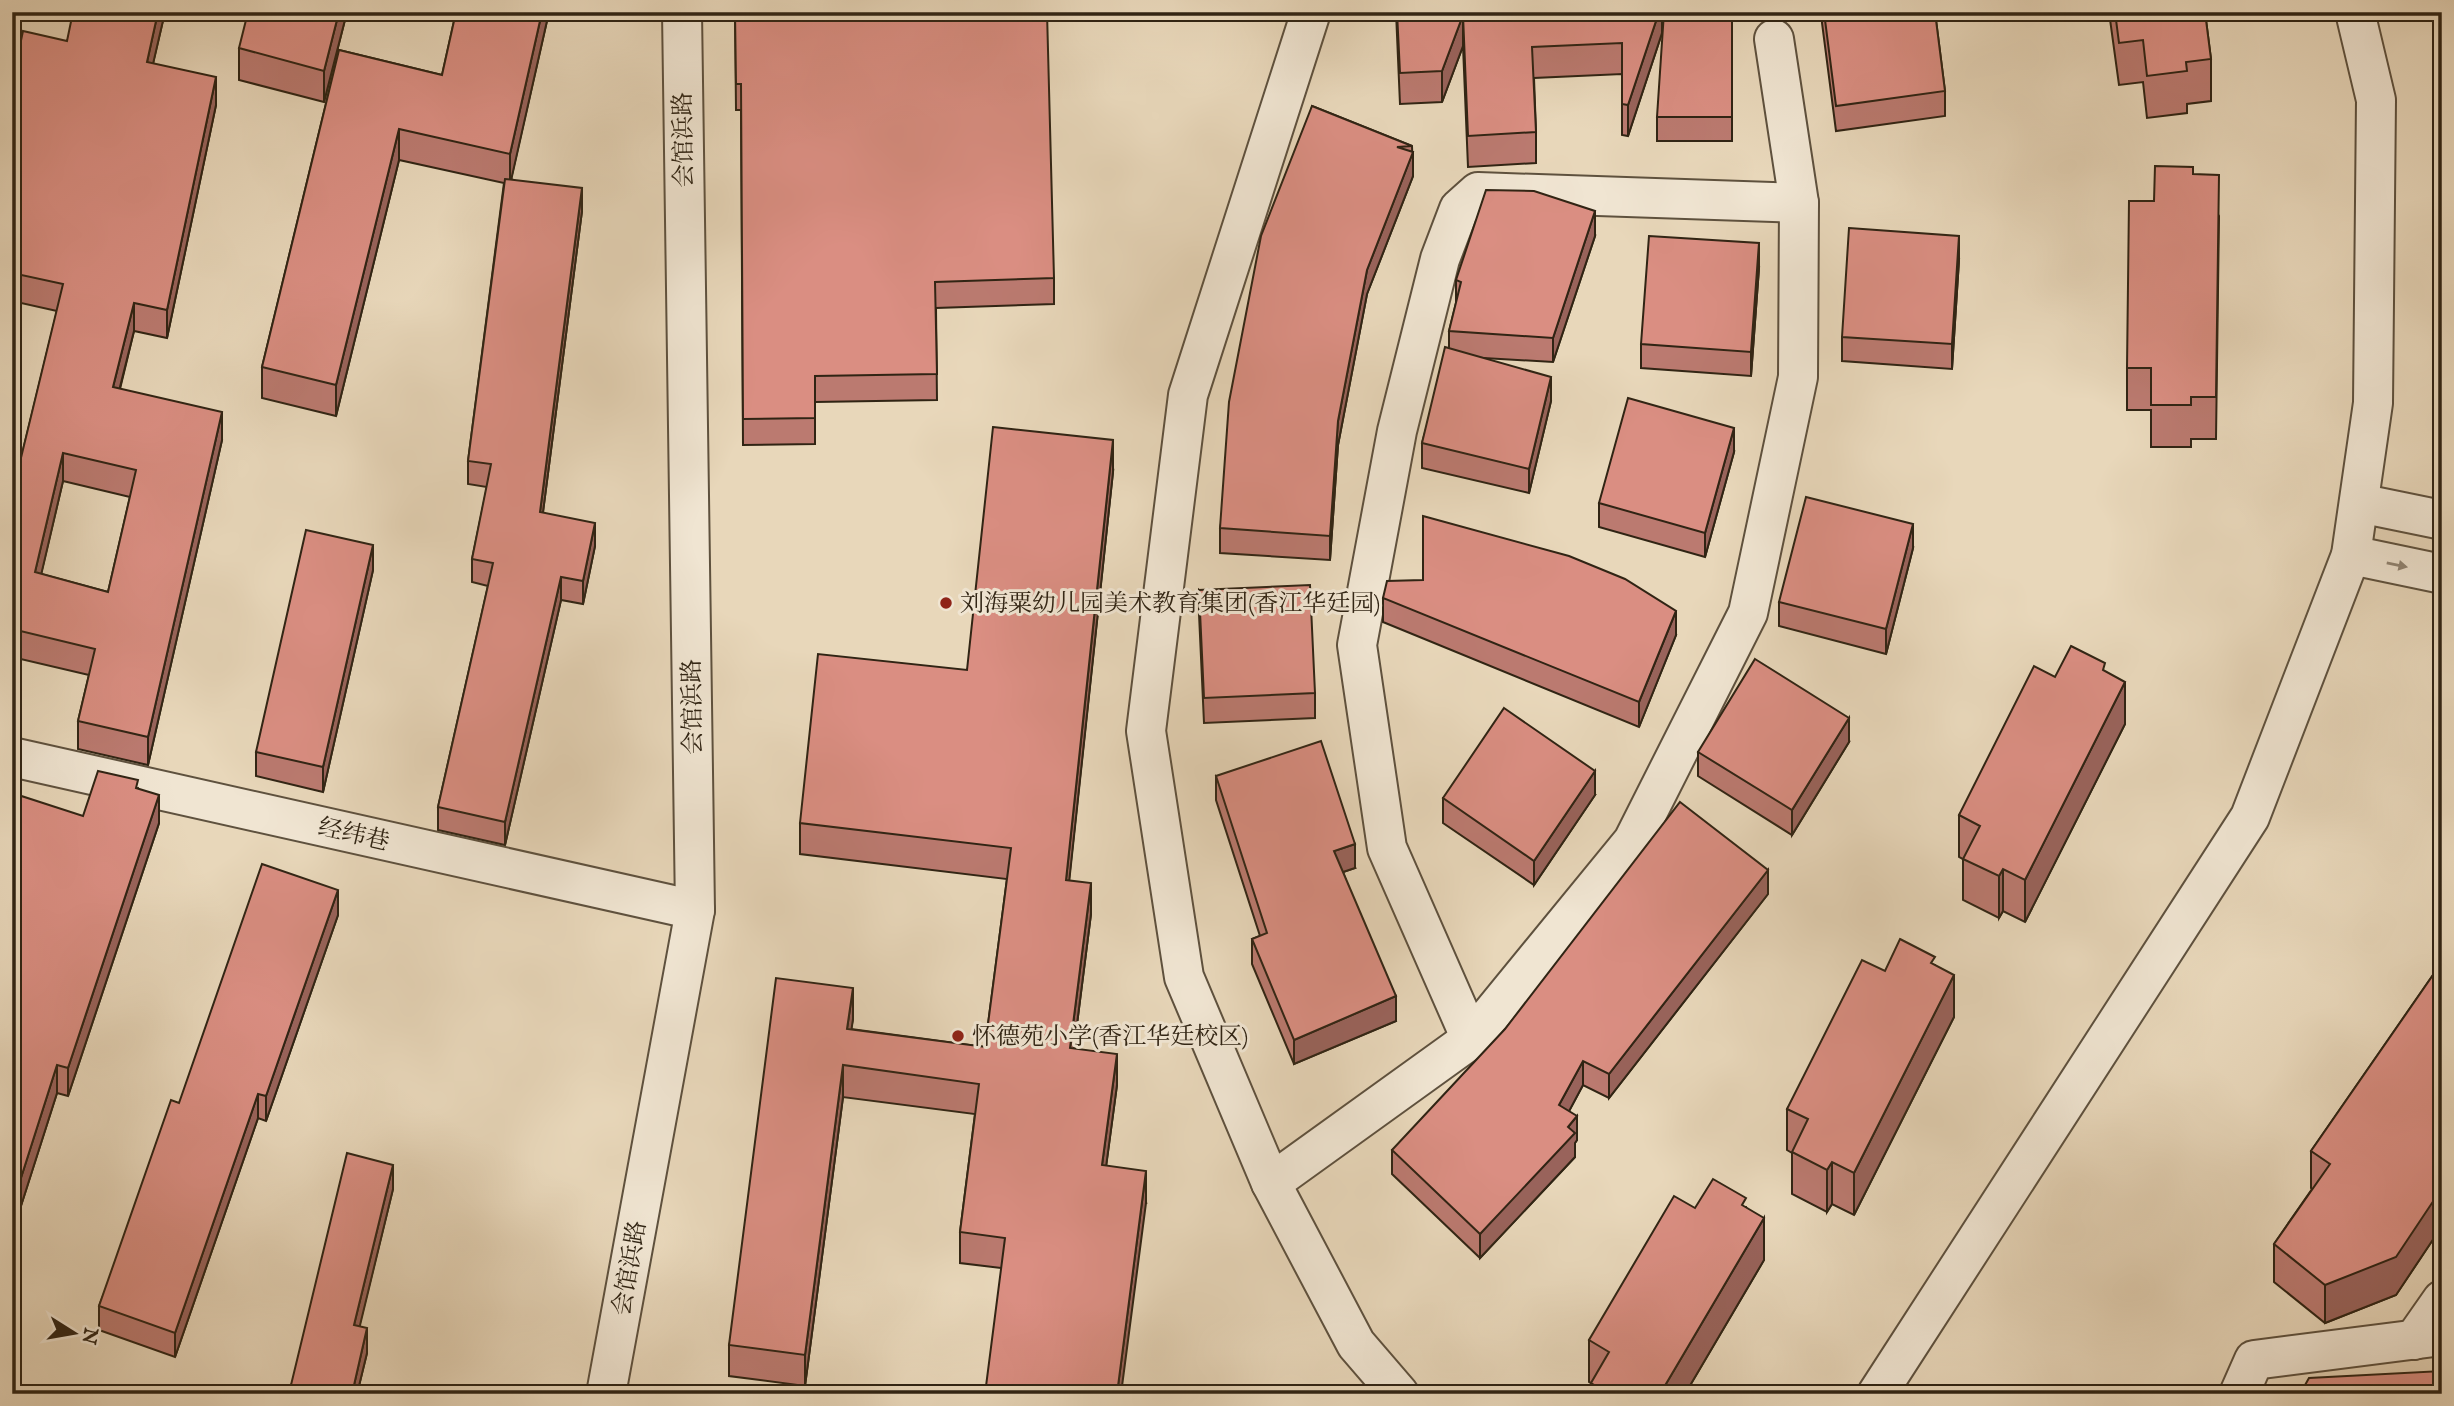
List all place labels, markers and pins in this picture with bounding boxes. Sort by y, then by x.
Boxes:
place label: 刘海粟幼儿园美术教育集团(香江华廷园) [960,589,1380,620]
marker: 刘海粟幼儿园美术教育集团(香江华廷园) [938,595,954,611]
place label: 怀德苑小学(香江华廷校区) [972,1022,1248,1053]
marker: 怀德苑小学(香江华廷校区) [950,1028,966,1044]

